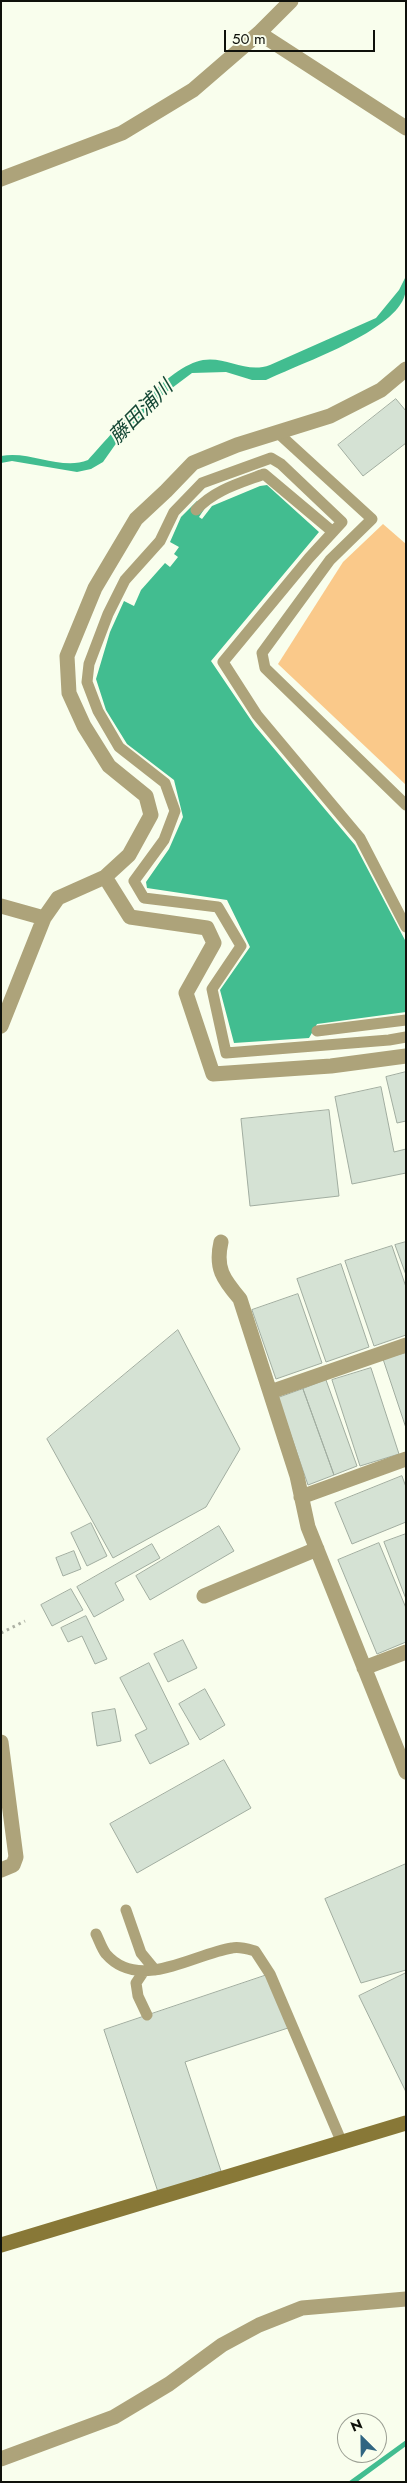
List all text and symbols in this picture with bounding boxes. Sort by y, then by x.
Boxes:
scale bar [227,20,378,52]
text: 50 m [232,28,266,50]
water label: 藤田浦川 [105,376,179,450]
north arrow [337,2413,387,2463]
text: N [348,2414,366,2436]

